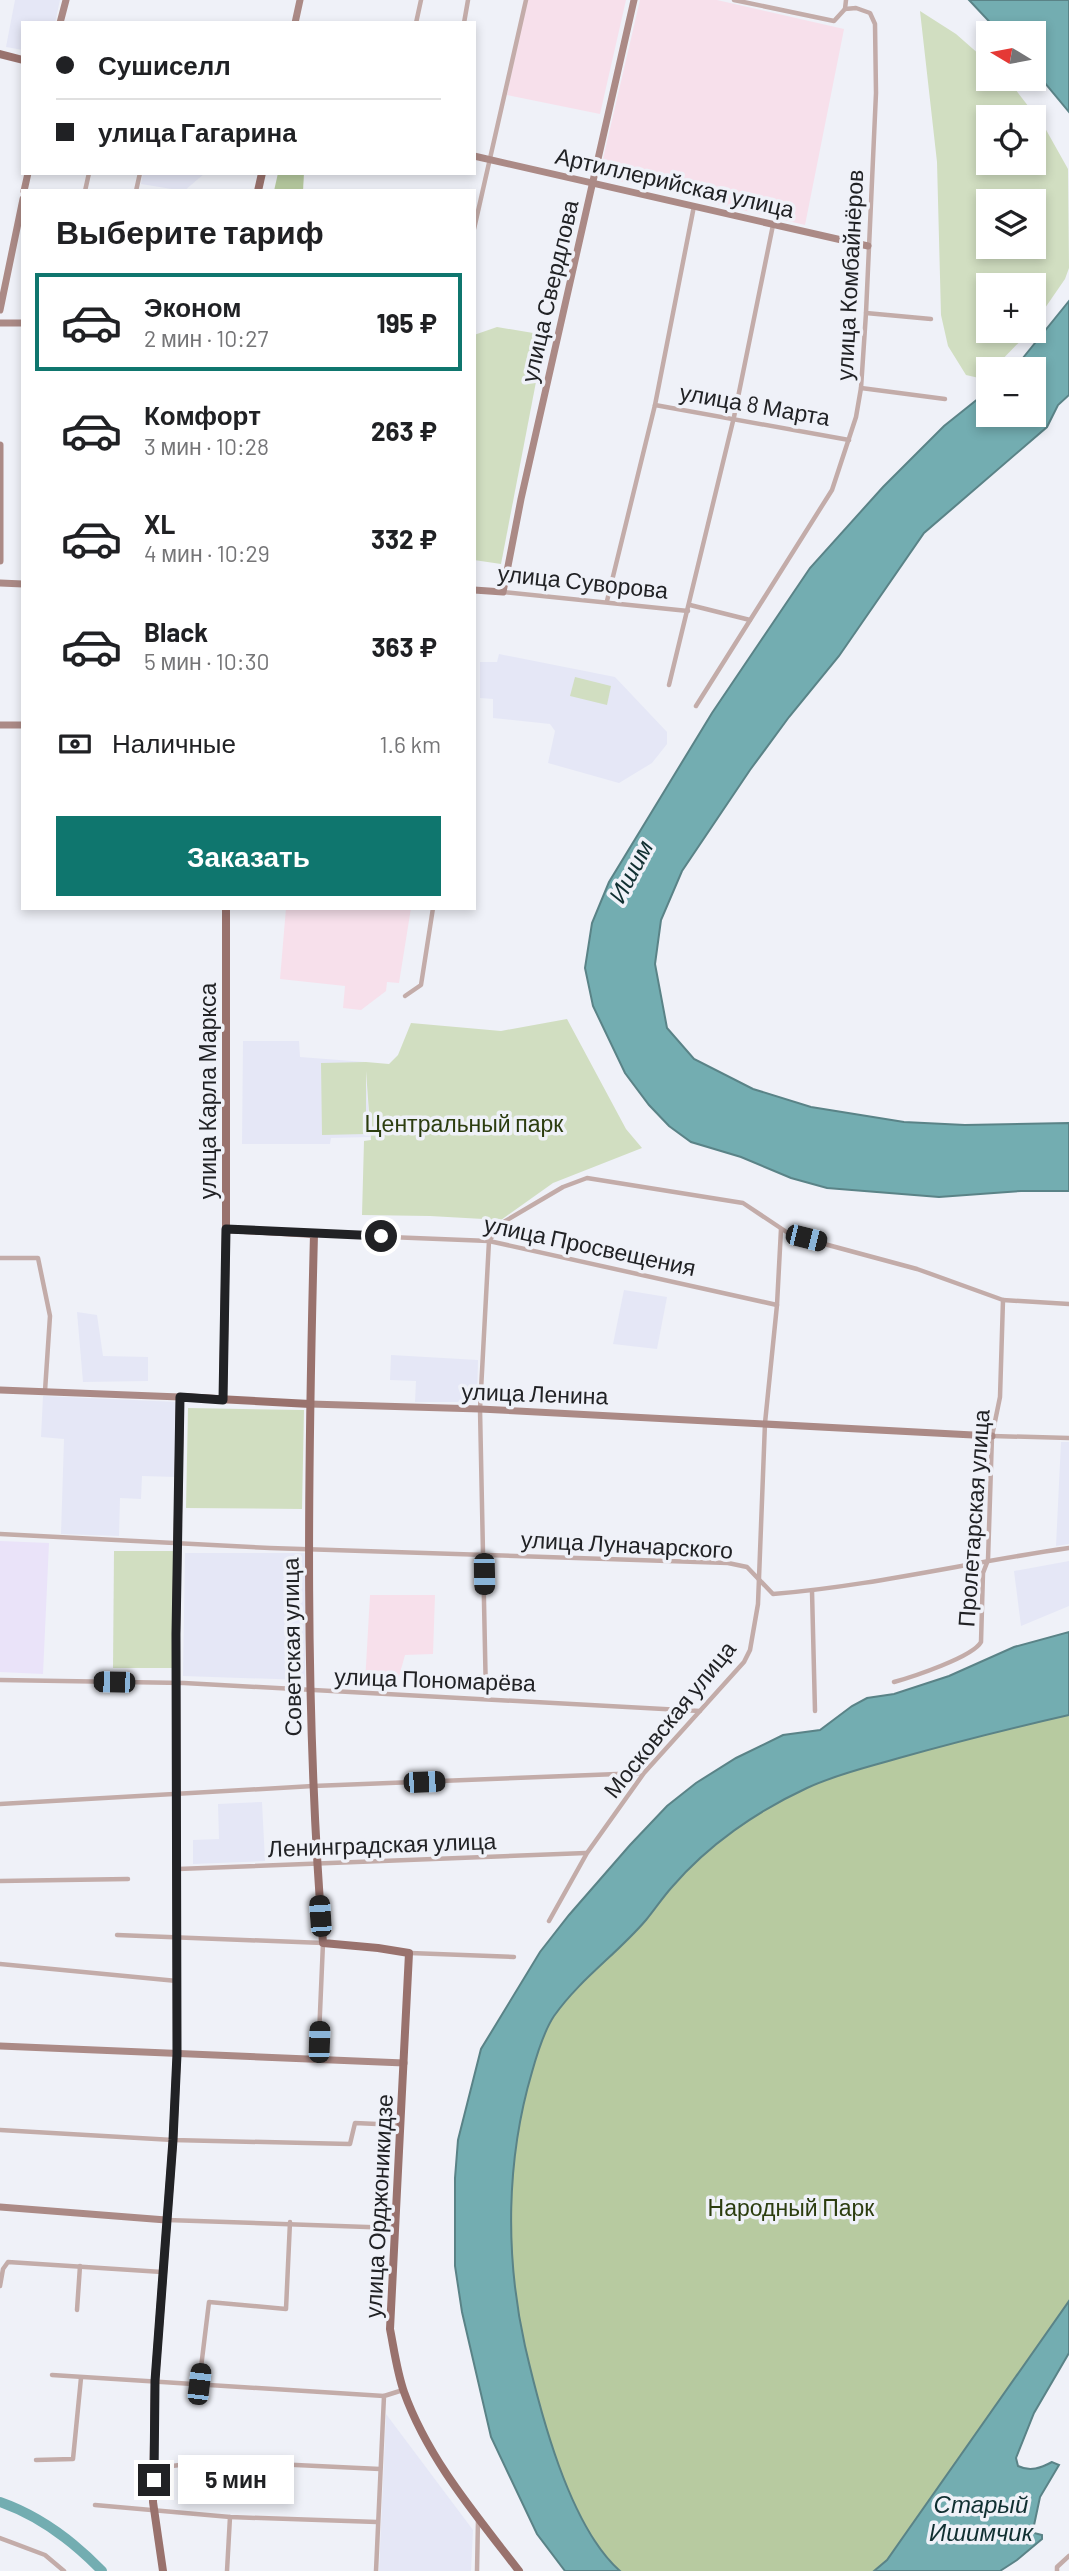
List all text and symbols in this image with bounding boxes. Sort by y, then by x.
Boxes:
north arrow [976,21,1046,91]
map controls [976,21,1046,427]
text: Сушиселл [98,49,231,80]
button: locate [976,105,1046,175]
text: улица Гагарина [98,116,297,147]
street label: Артиллерийская улица [553,141,797,223]
street label: улица Комбайнёров [829,169,869,381]
button: layers [976,189,1046,259]
street label: улица Свердлова [514,197,584,385]
text: Выберите тариф [56,212,324,250]
button: + [976,273,1046,343]
icon: car [60,291,123,354]
text: Эконом [144,291,242,322]
text: 195 ₽ [377,307,437,338]
text: 2 мин · 10:27 [144,324,268,352]
button: − [976,357,1046,427]
street label: улица 8 Марта [678,377,832,431]
icon: car [60,399,123,462]
text: Комфорт [144,399,261,430]
text: 263 ₽ [371,415,437,446]
text: 3 мин · 10:28 [144,432,269,460]
icon: car [60,507,123,570]
text: XL [144,508,175,539]
text: 332 ₽ [371,523,437,554]
text: 4 мин · 10:29 [144,539,270,567]
street label: улица Суворова [496,558,670,604]
icon: car [60,615,123,678]
text: Black [144,616,208,647]
text: 363 ₽ [372,631,437,662]
text: 5 мин · 10:30 [144,647,270,675]
icon: cash [56,725,94,763]
text: Наличные [112,727,236,758]
text: 1.6 km [380,730,441,758]
button: Заказать [56,816,441,896]
water label: Ишим [601,835,659,907]
street label: улица Карла Маркса [193,983,221,1199]
park label: Центральный парк [365,1109,564,1137]
street label: улица Просвещения [482,1209,698,1281]
route start [365,1220,397,1252]
car [784,1223,829,1253]
street label: улица Ленина [461,1376,609,1410]
street label: Пролетарская улица [951,1408,995,1628]
street label: улица Луначарского [520,1524,734,1564]
car [474,1553,495,1595]
street label: Советская улица [275,1557,307,1737]
street label: Московская улица [597,1635,741,1803]
street label: улица Пономарёва [334,1661,536,1697]
car [93,1671,136,1693]
car [403,1771,446,1793]
street label: Ленинградская улица [267,1826,497,1862]
car [309,1894,332,1938]
car [308,2021,331,2063]
street label: улица Орджоникидзе [358,2093,398,2319]
park label: Народный Парк [708,2193,875,2221]
car [187,2362,212,2406]
callout: 5 мин [178,2456,294,2504]
route end [138,2464,170,2496]
text: 5 мин [205,2465,267,2493]
water label: Старый Ишимчик [929,2489,1035,2546]

